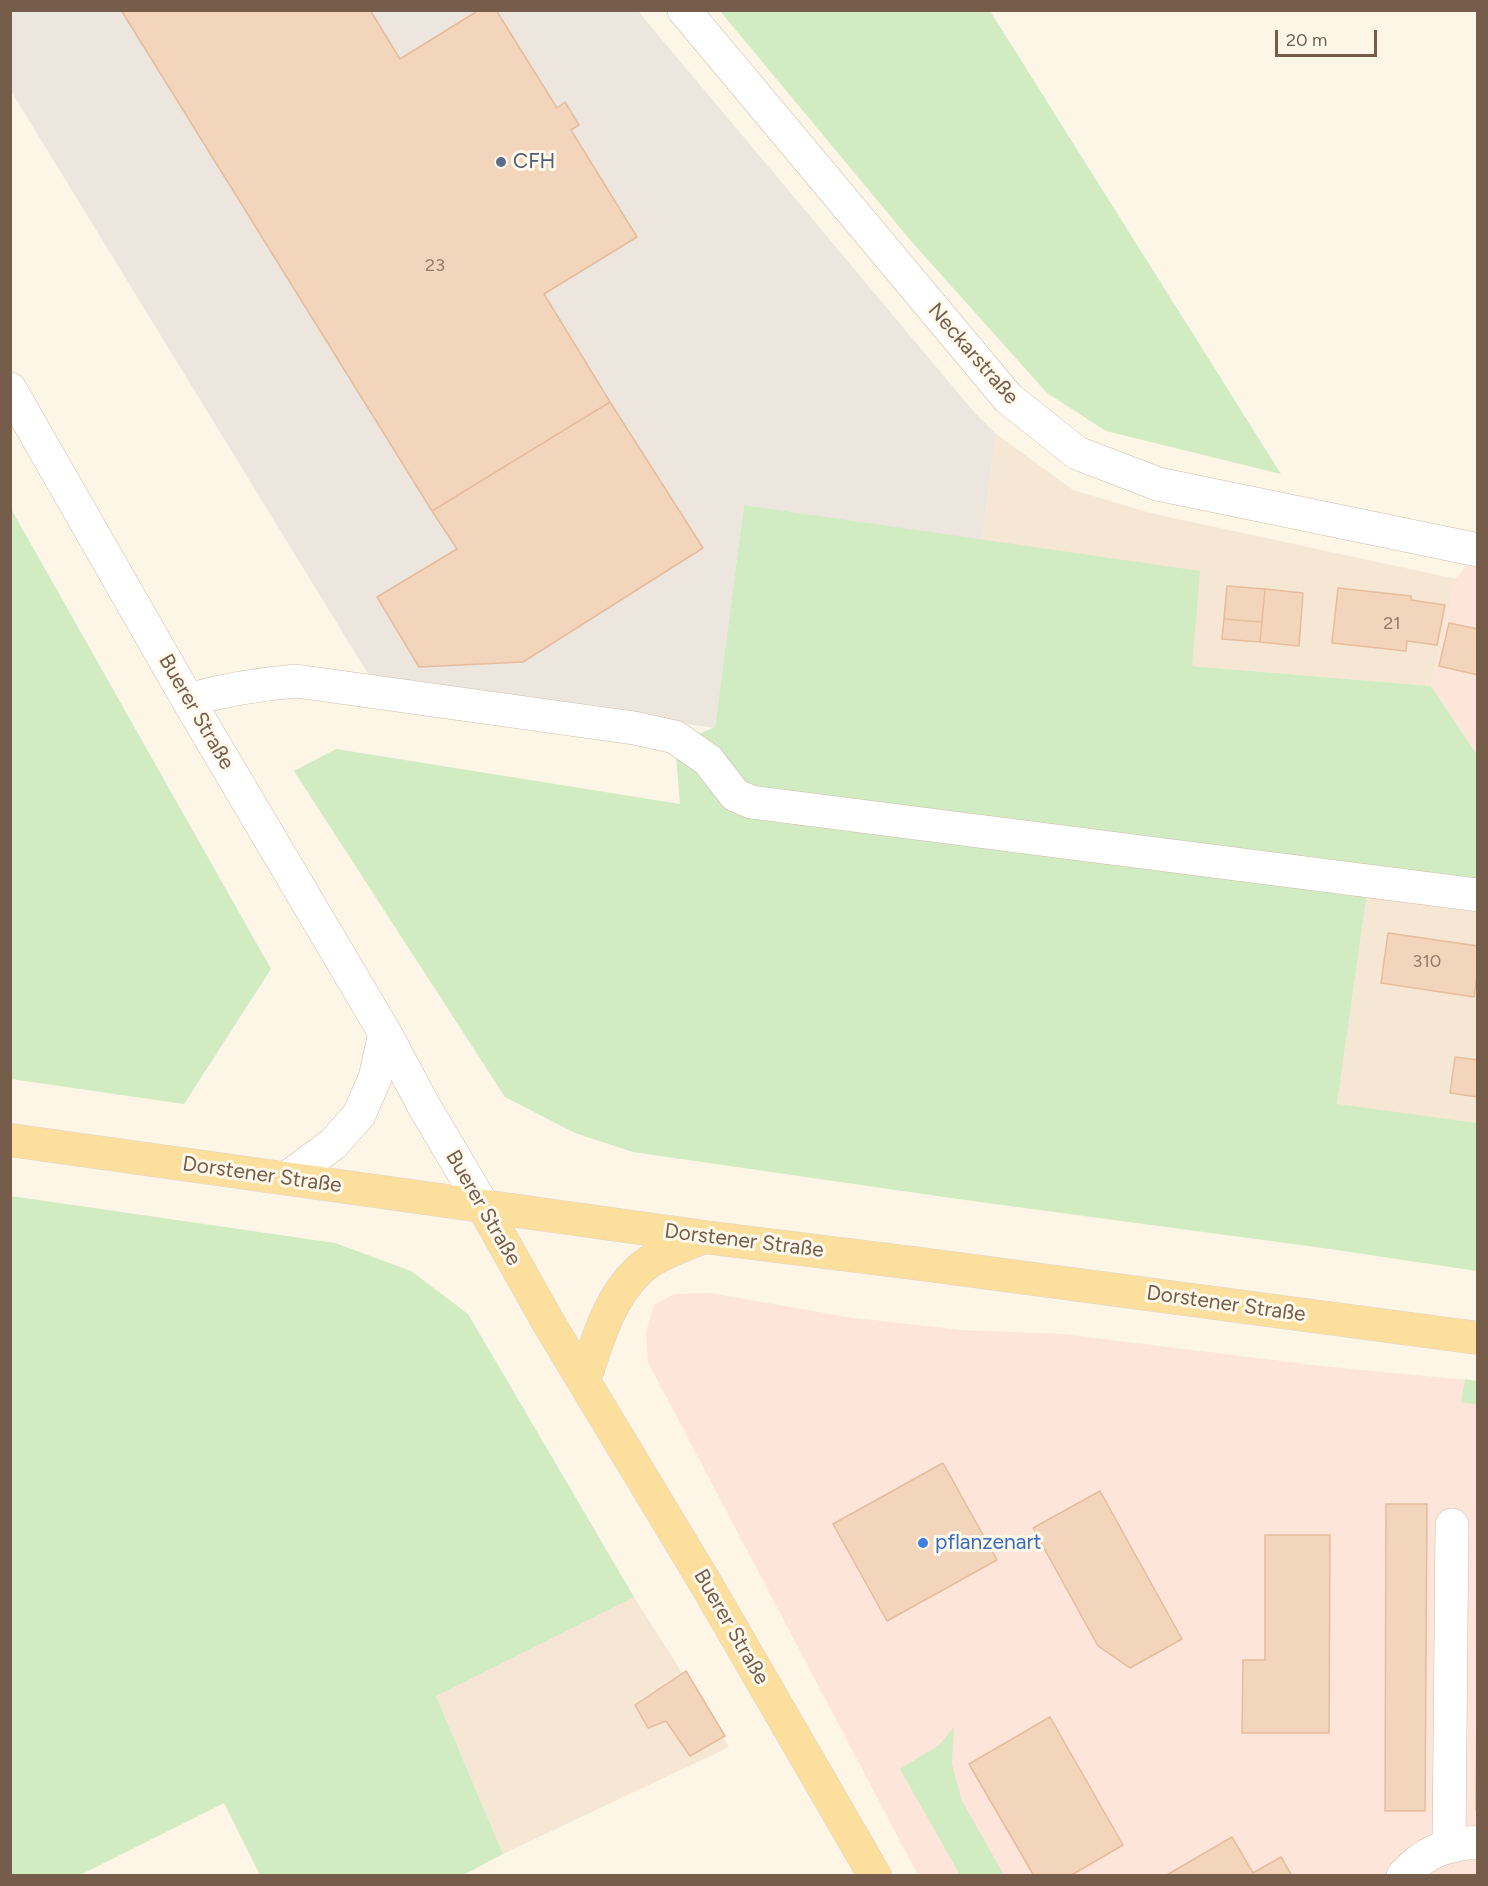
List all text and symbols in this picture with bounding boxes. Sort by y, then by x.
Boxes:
scale bar [1278,18,1380,56]
text: 20 m [1286,29,1327,51]
place label: CFH [513,149,555,175]
marker: CFH [494,155,508,169]
house number: 23 [425,255,445,277]
street label: Neckarstraße [922,298,1024,410]
house number: 21 [1383,613,1401,635]
street label: Buerer Straße [153,650,239,774]
house number: 310 [1413,951,1441,973]
street label: Buerer Straße [440,1146,526,1270]
street label: Dorstener Straße [181,1151,343,1199]
street label: Dorstener Straße [663,1219,825,1263]
street label: Dorstener Straße [1145,1280,1307,1328]
place label: pflanzenart [935,1530,1041,1556]
marker: pflanzenart [916,1536,930,1550]
street label: Buerer Straße [688,1565,774,1689]

